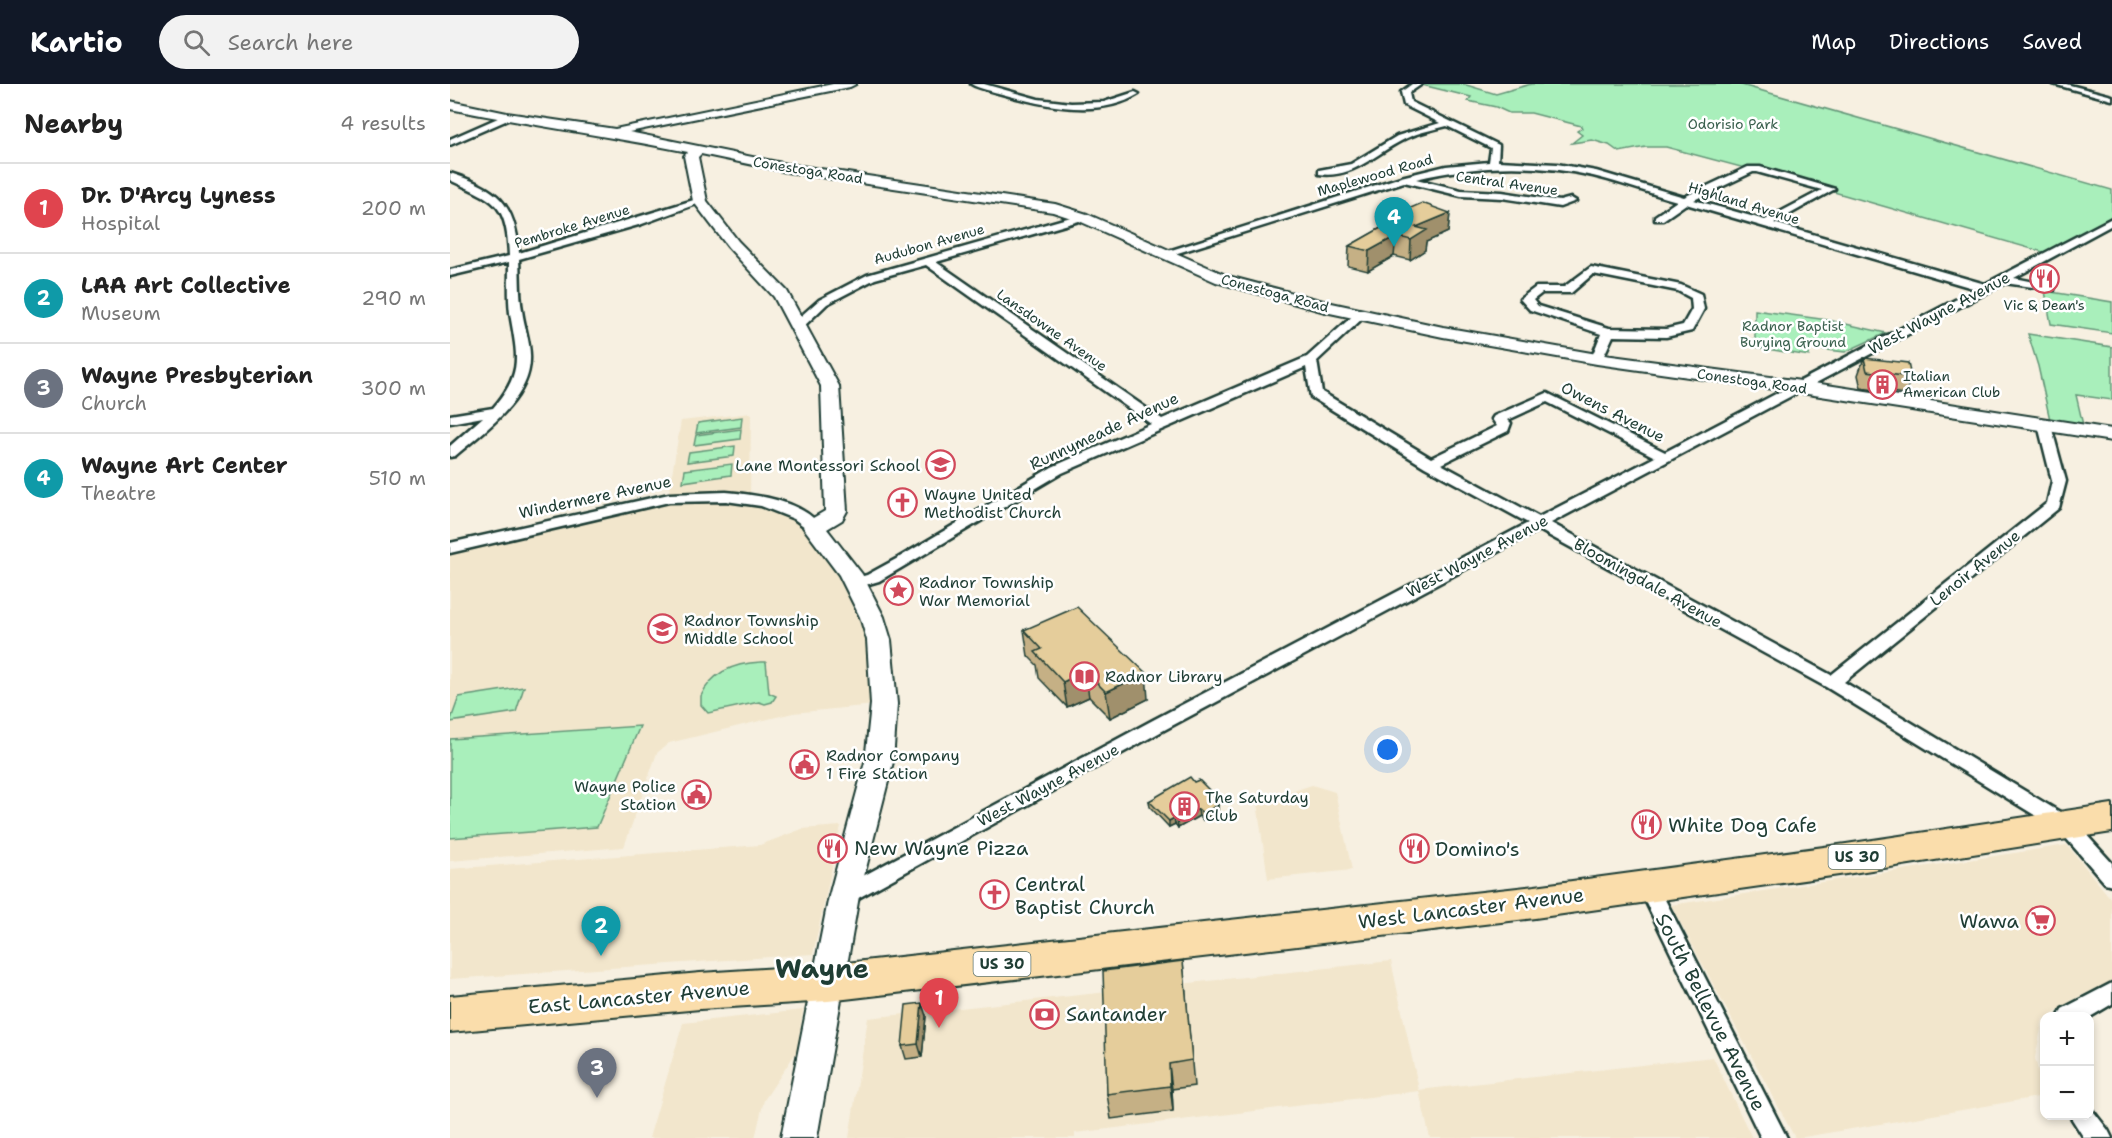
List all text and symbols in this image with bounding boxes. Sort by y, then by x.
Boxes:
search box [159,15,579,69]
text: Kartio [30,23,123,61]
icon: search [180,26,213,59]
text: Search here [228,28,353,57]
text: Map [1811,28,1856,56]
text: Directions [1889,28,1989,56]
text: Saved [2022,28,2082,56]
text: Nearby [24,106,123,141]
text: 4 results [340,110,426,136]
park label: Odorisio Park [1688,115,1778,133]
street label: Maplewood Road [1315,150,1435,200]
street label: Conestoga Road [752,152,864,188]
street label: Central Avenue [1455,167,1559,199]
street label: Highland Avenue [1686,178,1802,229]
text: Dr. D'Arcy Lyness [81,181,276,210]
text: 1 [39,195,48,221]
text: 200 m [361,195,426,221]
pin: 4 [1374,198,1414,247]
street label: Pembroke Avenue [512,200,632,252]
text: Hospital [81,210,160,236]
street label: Audubon Avenue [872,220,986,268]
restaurant icon: Vic & Dean's [2028,262,2060,294]
street label: West Wayne Avenue [1864,267,2014,359]
street label: Conestoga Road [1219,270,1331,316]
text: LAA Art Collective [81,271,291,300]
text: 2 [37,285,51,311]
text: 290 m [361,285,426,311]
street label: Lansdowne Avenue [993,285,1111,375]
place label: Vic & Dean's [2003,296,2085,314]
text: Museum [81,300,161,326]
park label: Radnor Baptist Burying Ground [1740,317,1846,351]
text: Wayne Presbyterian [81,361,313,390]
street label: Conestoga Road [1696,364,1808,398]
place label: Italian American Club [1903,367,2000,401]
building icon: Italian American Club [1866,368,1898,400]
text: 3 [37,375,51,401]
text: 300 m [360,375,426,401]
street label: Owens Avenue [1558,377,1668,447]
street label: Runnymeade Avenue [1026,387,1182,475]
text: Church [81,390,147,416]
school or university icon: Lane Montessori School [925,449,957,481]
text: Wayne Art Center [81,451,288,480]
place label: Lane Montessori School [735,455,920,476]
text: 4 [37,465,51,491]
text: 510 m [369,465,426,491]
street label: Windermere Avenue [517,471,673,523]
text: Theatre [81,480,156,506]
place label: Wayne United Methodist Church [924,484,1062,523]
church icon: Wayne United Methodist Church [887,487,919,519]
street label: West Wayne Avenue [1402,510,1552,602]
street label: Lenoir Avenue [1926,525,2024,611]
street label: Bloomingdale Avenue [1570,533,1726,633]
place label: Radnor Township War Memorial [919,572,1054,611]
place icon: Radnor Township War Memorial [882,575,914,607]
place label: Radnor Township Middle School [684,610,819,649]
school or university icon: Radnor Township Middle School [647,613,679,645]
library icon: Radnor Library [1068,660,1100,692]
place label: Radnor Library [1105,666,1222,687]
your location [1373,735,1402,764]
street label: West Wayne Avenue [973,739,1123,831]
place label: Radnor Company 1 Fire Station [826,745,960,784]
public building icon: Radnor Company 1 Fire Station [789,748,821,780]
place label: Wayne Police Station [574,776,676,815]
public building icon: Wayne Police Station [681,779,713,811]
place label: The Saturday Club [1205,787,1309,826]
building icon: The Saturday Club [1168,790,1200,822]
restaurant icon: White Dog Cafe [1631,809,1663,841]
place label: White Dog Cafe [1668,812,1817,838]
restaurant icon: New Wayne Pizza [817,832,849,864]
restaurant icon: Domino's [1398,833,1430,865]
place label: New Wayne Pizza [854,835,1029,861]
place label: Domino's [1435,836,1520,862]
road number: US 30 [1828,845,1886,869]
place label: Central Baptist Church [1015,871,1155,920]
church icon: Central Baptist Church [978,879,1010,911]
street label: West Lancaster Avenue [1357,881,1585,935]
supermarket icon: Wawa [2024,905,2056,937]
pin: 2 [582,906,620,956]
place label: Wawa [1959,908,2020,934]
street label: South Bellevue Avenue [1650,909,1772,1115]
district label: Wayne [775,950,869,987]
road number: US 30 [974,952,1030,976]
street label: East Lancaster Avenue [527,974,751,1020]
pin: 1 [920,978,958,1028]
bank icon: Santander [1029,998,1061,1030]
place label: Santander [1066,1001,1167,1027]
map controls [2040,1012,2094,1120]
button: + [2040,1012,2094,1066]
pin: 3 [578,1048,616,1098]
button: − [2040,1066,2094,1120]

